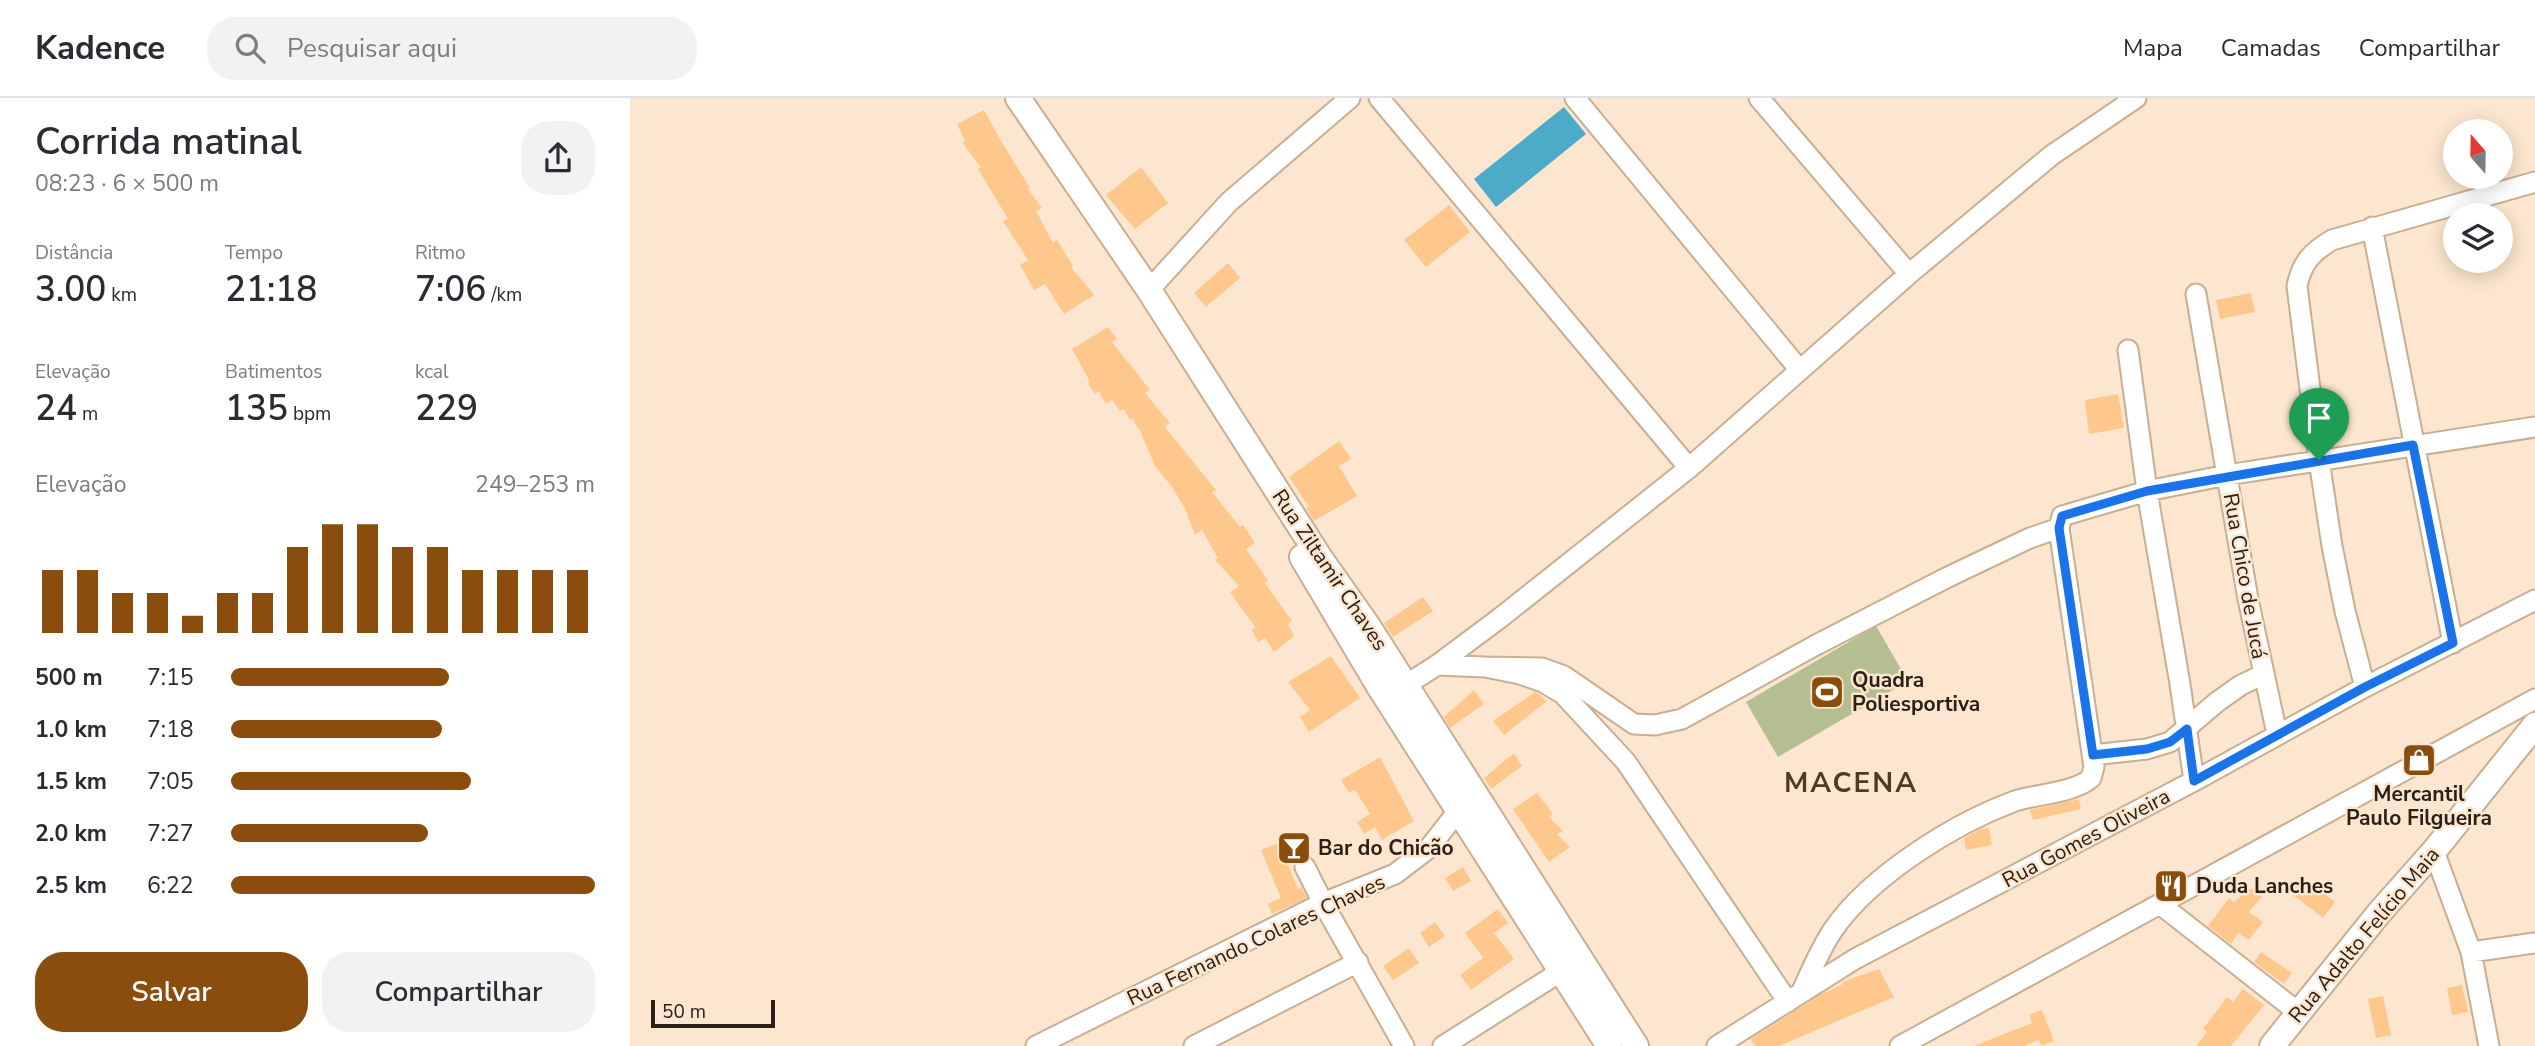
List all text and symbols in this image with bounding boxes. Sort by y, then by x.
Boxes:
search box [207,17,697,80]
text: Kadence [35,26,165,71]
icon: search [231,29,269,67]
text: Pesquisar aqui [287,31,457,66]
text: Mapa [2123,32,2183,64]
text: Camadas [2221,32,2321,64]
text: Compartilhar [2359,32,2500,64]
text: Corrida matinal [35,116,302,167]
north arrow [2443,119,2513,189]
map controls [2443,119,2513,273]
button: share [521,121,595,195]
text: 08:23 · 6 × 500 m [35,168,219,199]
button: layers [2443,203,2513,273]
text: Distância [35,240,113,266]
text: Tempo [225,240,283,266]
text: Ritmo [415,240,466,266]
text: 3.00 [35,266,106,313]
text: 21:18 [225,266,317,313]
text: 7:06 [415,266,486,313]
text: km [106,282,137,308]
text: /km [486,282,522,308]
text: Elevação [35,359,111,385]
text: Batimentos [225,359,322,385]
text: kcal [415,359,449,385]
text: 24 [35,385,77,432]
text: 135 [225,385,288,432]
text: 229 [415,385,478,432]
pin [2289,388,2349,460]
icon: arrive [2300,399,2338,437]
text: m [77,401,98,427]
text: bpm [288,401,331,427]
text: Elevação [35,469,127,500]
text: 249–253 m [475,469,595,500]
street label: Rua Ziltamir Chaves [1266,484,1394,656]
street label: Rua Chico de Jucá [2217,491,2273,661]
text: 500 m [35,662,103,693]
text: 7:15 [147,662,194,693]
place label: Quadra Poliesportiva [1852,666,1980,718]
sports icon: Quadra Poliesportiva [1808,673,1846,711]
text: 1.0 km [35,714,107,745]
text: 7:18 [147,714,194,745]
shop icon: Mercantil Paulo Filgueira [2400,741,2438,779]
district label: MACENA [1784,764,1918,802]
text: 1.5 km [35,766,107,797]
text: 7:05 [147,766,194,797]
place label: Mercantil Paulo Filgueira [2346,780,2492,832]
street label: Rua Gomes Oliveira [1997,782,2175,894]
text: 2.0 km [35,818,107,849]
text: 7:27 [147,818,194,849]
bar icon: Bar do Chicão [1275,829,1313,867]
place label: Bar do Chicão [1318,834,1454,862]
street label: Rua Adalto Felício Maia [2282,841,2446,1029]
restaurant icon: Duda Lanches [2152,867,2190,905]
street label: Rua Fernando Colares Chaves [1122,868,1390,1012]
text: 2.5 km [35,870,107,901]
text: 6:22 [147,870,194,901]
place label: Duda Lanches [2196,872,2333,900]
button: Salvar [35,952,308,1032]
button: Compartilhar [322,952,595,1032]
scale bar [651,997,775,1029]
text: 50 m [662,999,706,1025]

